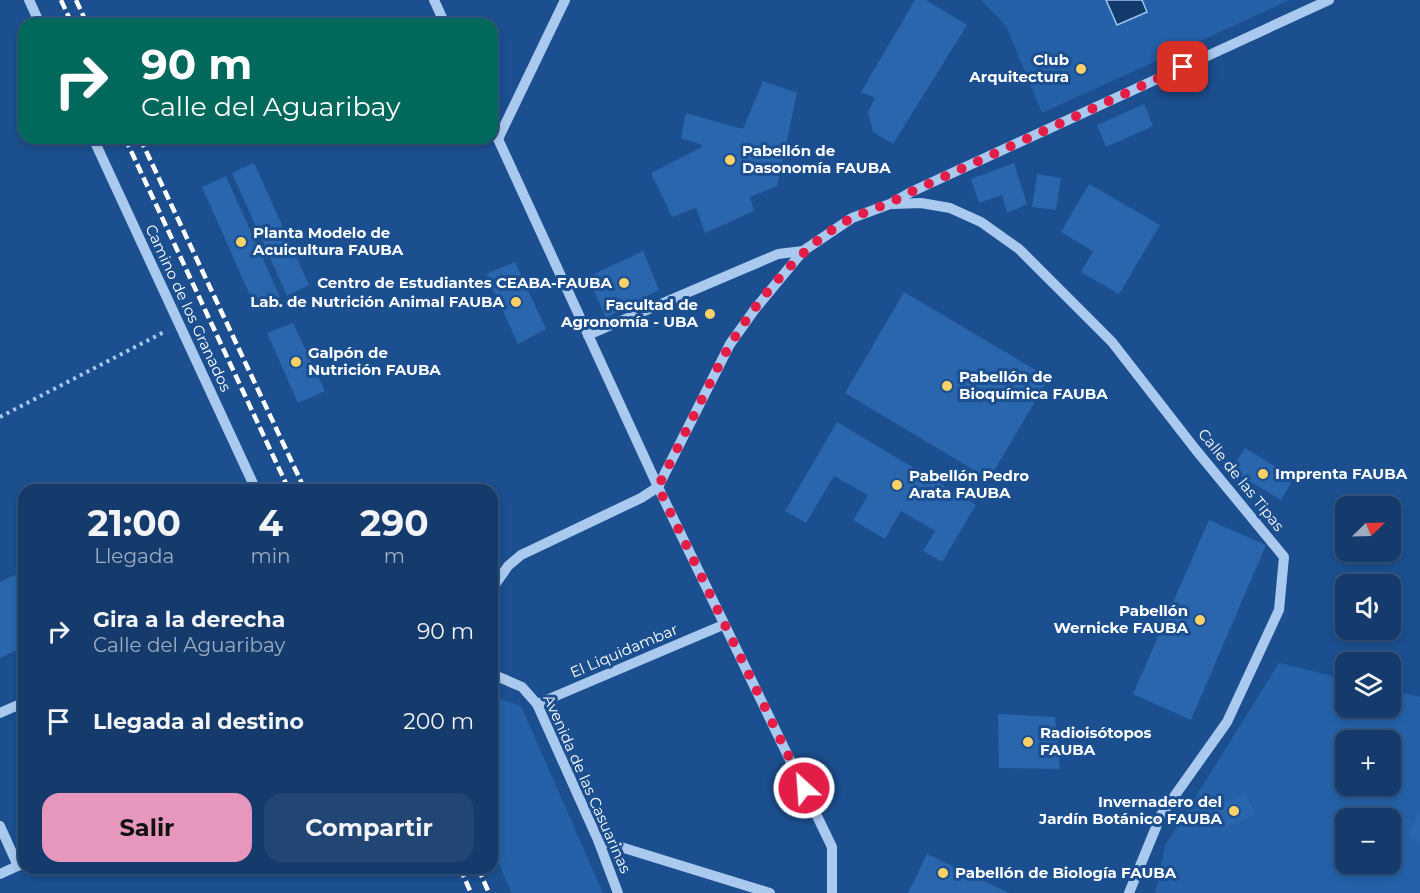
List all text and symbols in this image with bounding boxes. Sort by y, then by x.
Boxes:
text: 90 m [141,38,252,90]
pin [1157,41,1208,92]
icon: right [42,42,120,120]
place label: Club Arquitectura [968,50,1069,86]
icon: arrive [1166,50,1199,83]
marker: Club Arquitectura [1074,62,1088,76]
text: Calle del Aguaribay [141,90,401,123]
place label: Pabellón de Dasonomía FAUBA [742,141,891,177]
marker: Pabellón de Dasonomía FAUBA [723,153,737,167]
street label: Camino de los Granados [141,221,236,394]
place label: Planta Modelo de Acuicultura FAUBA [252,223,404,259]
marker: Planta Modelo de Acuicultura FAUBA [234,235,248,249]
place label: Centro de Estudiantes CEABA-FAUBA [317,273,613,292]
marker: Centro de Estudiantes CEABA-FAUBA [617,276,631,290]
place label: Lab. de Nutrición Animal FAUBA [250,292,505,311]
marker: Lab. de Nutrición Animal FAUBA [509,295,523,309]
place label: Facultad de Agronomía - UBA [560,295,698,331]
marker: Facultad de Agronomía - UBA [703,307,717,321]
place label: Galpón de Nutrición FAUBA [308,343,441,379]
marker: Galpón de Nutrición FAUBA [289,355,303,369]
place label: Pabellón de Bioquímica FAUBA [959,367,1108,403]
marker: Pabellón de Bioquímica FAUBA [940,379,954,393]
street label: Calle de las Tipas [1194,424,1289,535]
place label: Imprenta FAUBA [1275,464,1408,483]
place label: Pabellón Pedro Arata FAUBA [908,466,1029,502]
marker: Imprenta FAUBA [1256,467,1270,481]
marker: Pabellón Pedro Arata FAUBA [890,478,904,492]
north arrow [1335,496,1401,562]
map controls [1335,496,1401,874]
text: 21:00 [87,501,181,545]
text: 4 [258,501,283,545]
text: 290 [360,501,429,545]
text: Llegada [94,544,174,568]
text: min [250,544,291,568]
text: m [384,544,405,568]
button: sound [1335,574,1401,640]
place label: Pabellón Wernicke FAUBA [1053,601,1188,637]
text: Gira a la derecha [93,606,285,633]
marker: Pabellón Wernicke FAUBA [1193,613,1207,627]
icon: right [42,615,75,648]
text: 90 m [417,618,474,645]
street label: El Liquidambar [567,619,680,682]
text: Calle del Aguaribay [93,633,285,657]
button: layers [1335,652,1401,718]
street label: Avenida de las Casuarinas [539,691,636,876]
icon: arrive [42,705,75,738]
text: Llegada al destino [93,708,304,735]
text: 200 m [403,708,474,735]
place label: Radioisótopos FAUBA [1040,723,1152,759]
button: + [1335,730,1401,796]
marker: Radioisótopos FAUBA [1021,735,1035,749]
position arrow [772,756,836,820]
place label: Invernadero del Jardín Botánico FAUBA [1038,792,1222,828]
button: Salir [42,793,252,862]
button: Compartir [264,793,474,862]
marker: Invernadero del Jardín Botánico FAUBA [1227,804,1241,818]
button: − [1335,808,1401,874]
place label: Pabellón de Biología FAUBA [955,863,1177,882]
marker: Pabellón de Biología FAUBA [936,866,950,880]

